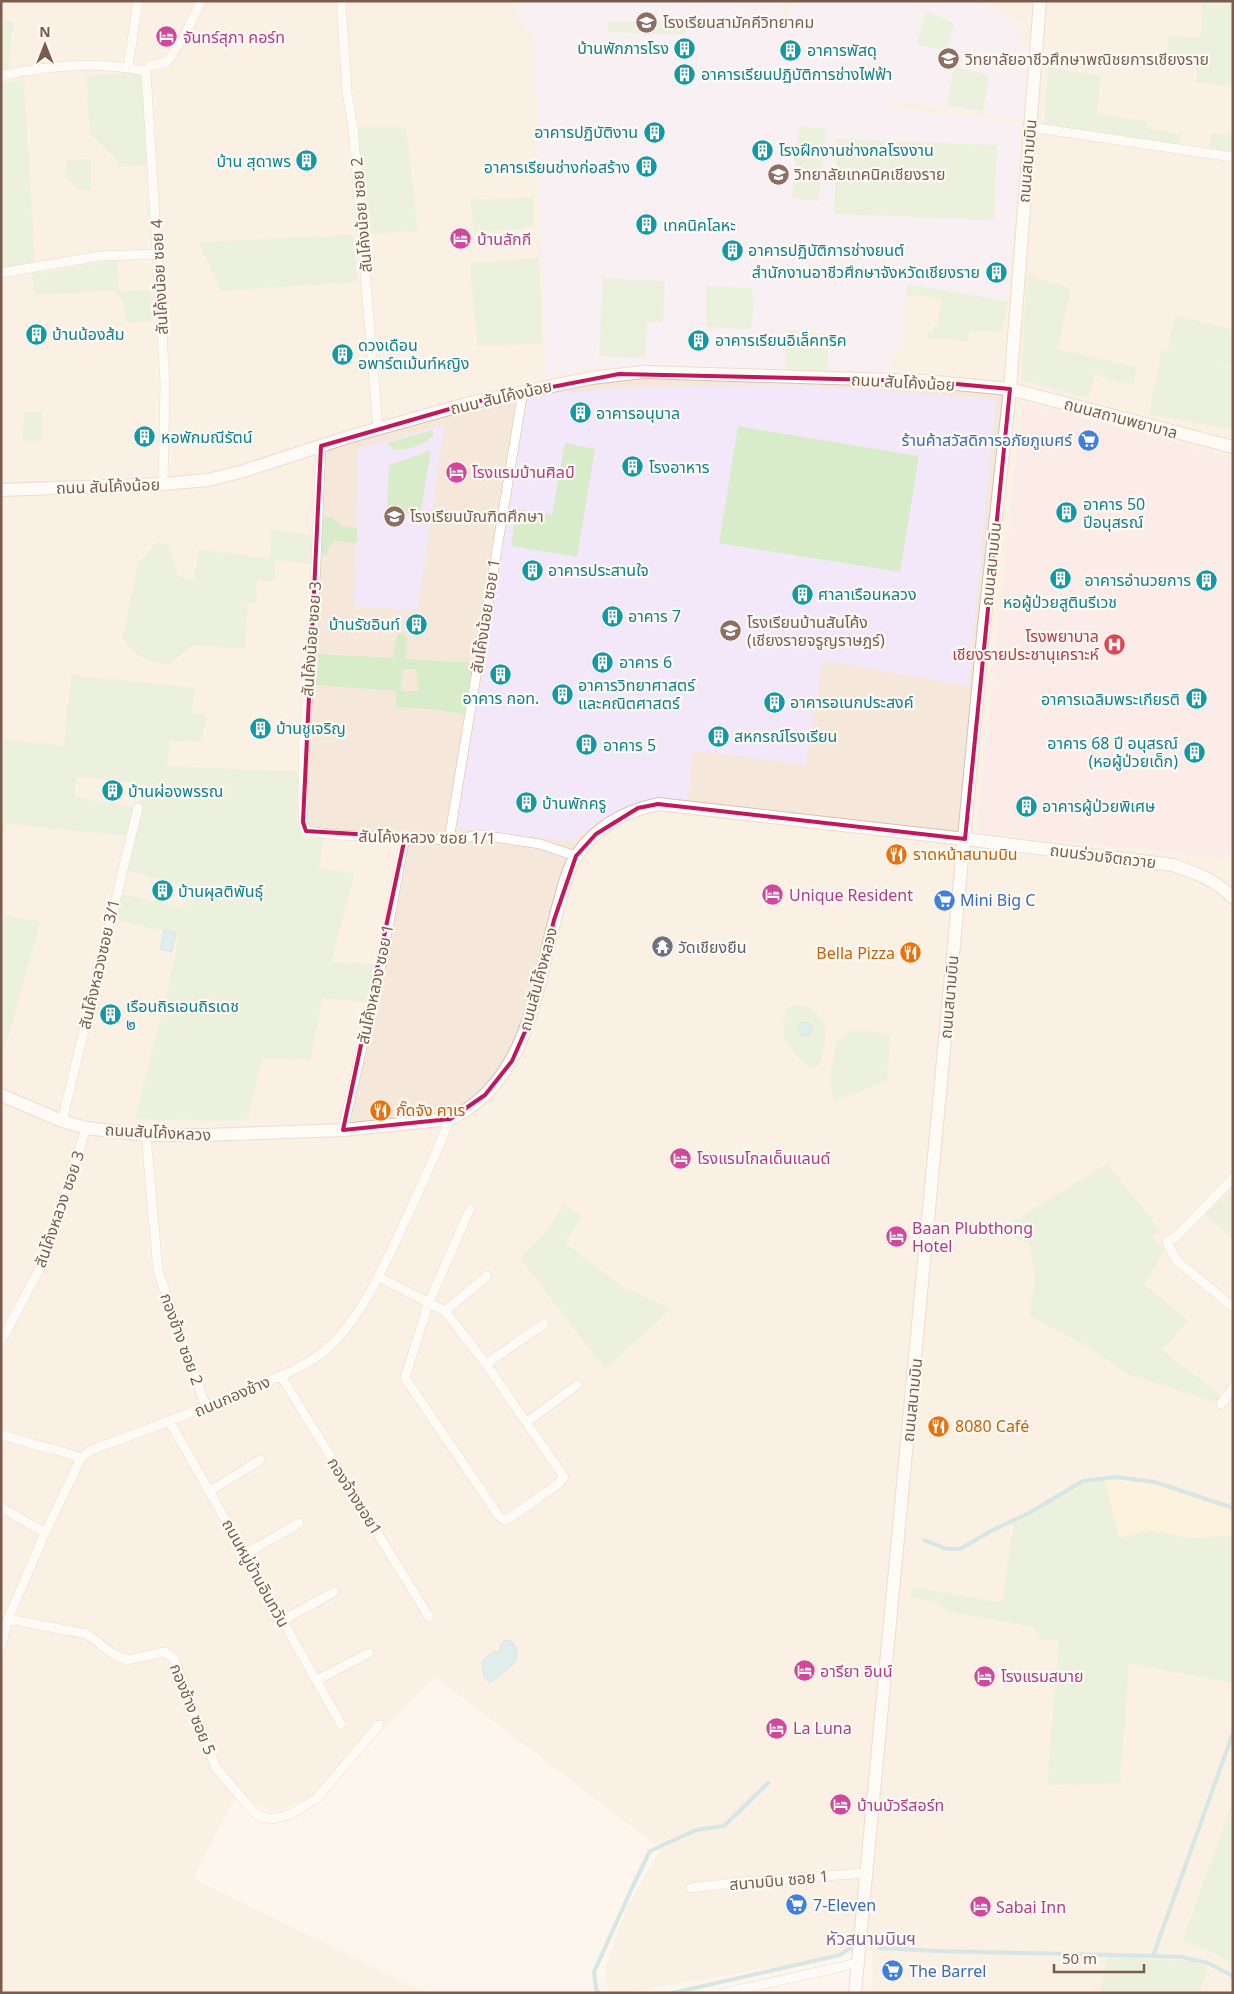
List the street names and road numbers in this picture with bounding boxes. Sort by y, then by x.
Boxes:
street label: ถนนสนามบิน [1012,118,1042,204]
street label: สันโค้งน้อย ซอย 2 [345,156,377,274]
street label: สันโค้งน้อย ซอย 4 [145,219,173,335]
street label: ถนน สันโค้งน้อย [850,368,956,396]
street label: ถนน สันโค้งน้อย [448,375,554,419]
street label: ถนนสถานพยาบาล [1062,392,1180,444]
street label: ถนน สันโค้งน้อย [56,473,160,499]
street label: ถนนสนามบิน [976,521,1006,607]
street label: สันโค้งน้อย ซอย 1 [465,557,505,675]
street label: สันโค้งน้อย ซอย 3 [296,581,326,697]
street label: สันโค้งหลวง ซอย 1/1 [358,825,496,849]
street label: ถนนร่วมจิตถวาย [1049,839,1157,873]
street label: สันโค้งหลวงซอย 3/1 [73,897,125,1031]
street label: สันโค้งหลวง ซอย 1 [352,922,398,1046]
street label: ถนนสันโค้งหลวง [514,925,562,1033]
street label: ถนนสนามบิน [934,954,964,1040]
street label: ถนนสันโค้งหลวง [104,1118,212,1146]
street label: สันโค้งหลวง ซอย 3 [29,1148,89,1270]
street label: กองช้าง ซอย 2 [155,1290,209,1388]
street label: ถนนสนามบิน [897,1357,927,1443]
street label: ถนนกองช้าง [191,1370,273,1422]
street label: กองจ้างซอย1 [322,1453,388,1539]
street label: ถนนหมู่บ้านอินทวัน [217,1515,295,1631]
street label: กองช้าง ซอย 5 [165,1660,221,1758]
street label: สนามบิน ซอย 1 [728,1865,830,1895]

